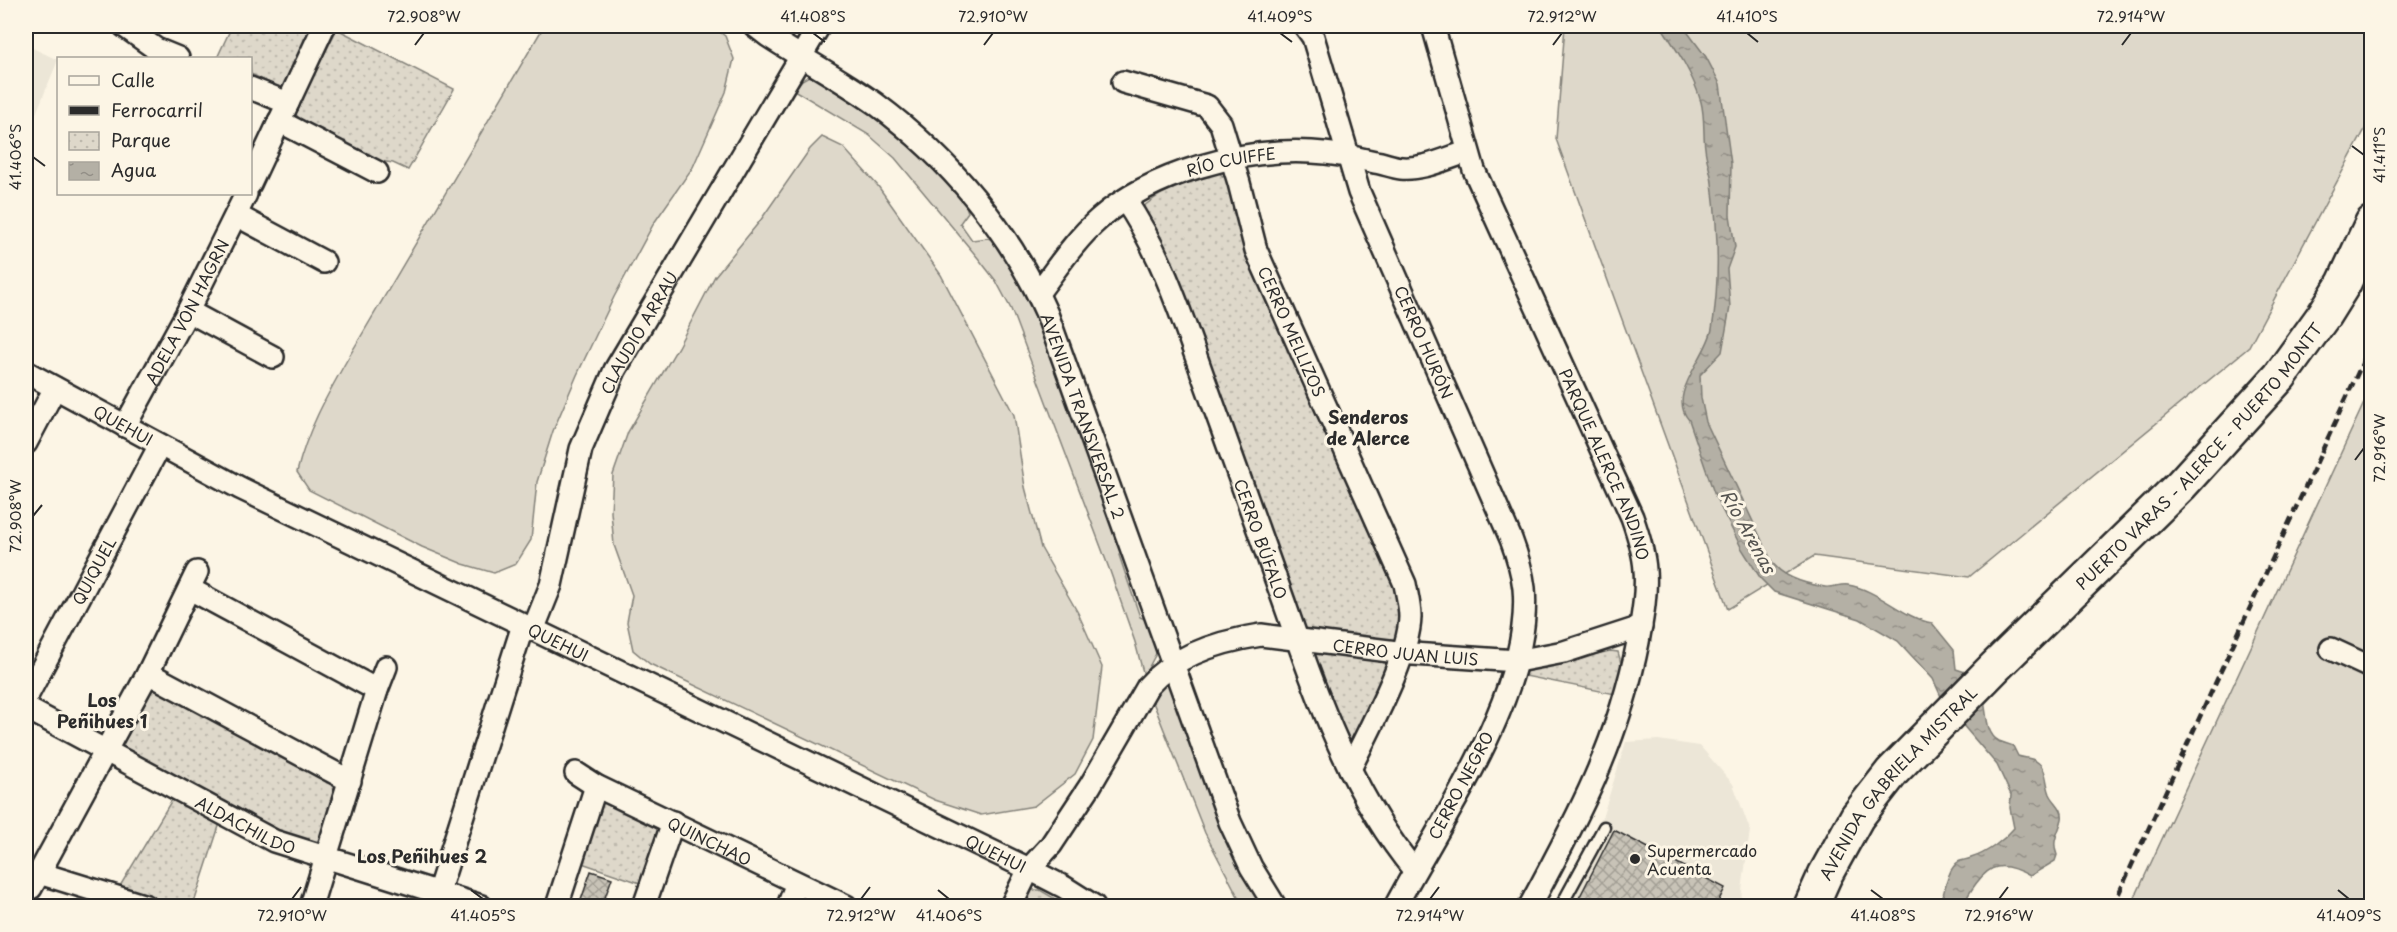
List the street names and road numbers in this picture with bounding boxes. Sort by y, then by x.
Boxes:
street label: RÍO CUIFFE [1183,140,1276,182]
street label: ADELA VON HAGRN [138,235,234,388]
street label: CERRO MELLIZOS [1253,262,1332,400]
street label: CLAUDIO ARRAU [594,266,683,398]
street label: CERRO HURÓN [1389,281,1460,403]
street label: AVENIDA TRANSVERSAL 2 [1036,310,1132,522]
street label: PUERTO VARAS - ALERCE - PUERTO MONTT [2069,317,2327,594]
street label: PARQUE ALERCE ANDINO [1554,364,1656,562]
street label: QUEHUI [89,399,158,451]
street label: CERRO BÚFALO [1229,475,1294,602]
street label: QUIQUEL [66,532,121,609]
street label: QUEHUI [524,617,593,667]
street label: CERRO JUAN LUIS [1331,632,1479,670]
street label: AVENIDA GABRIELA MISTRAL [1813,680,1982,884]
street label: CERRO NEGRO [1421,727,1499,843]
street label: ALDACHILDO [192,789,299,859]
street label: QUINCHAO [664,810,756,871]
street label: QUEHUI [962,828,1030,878]

